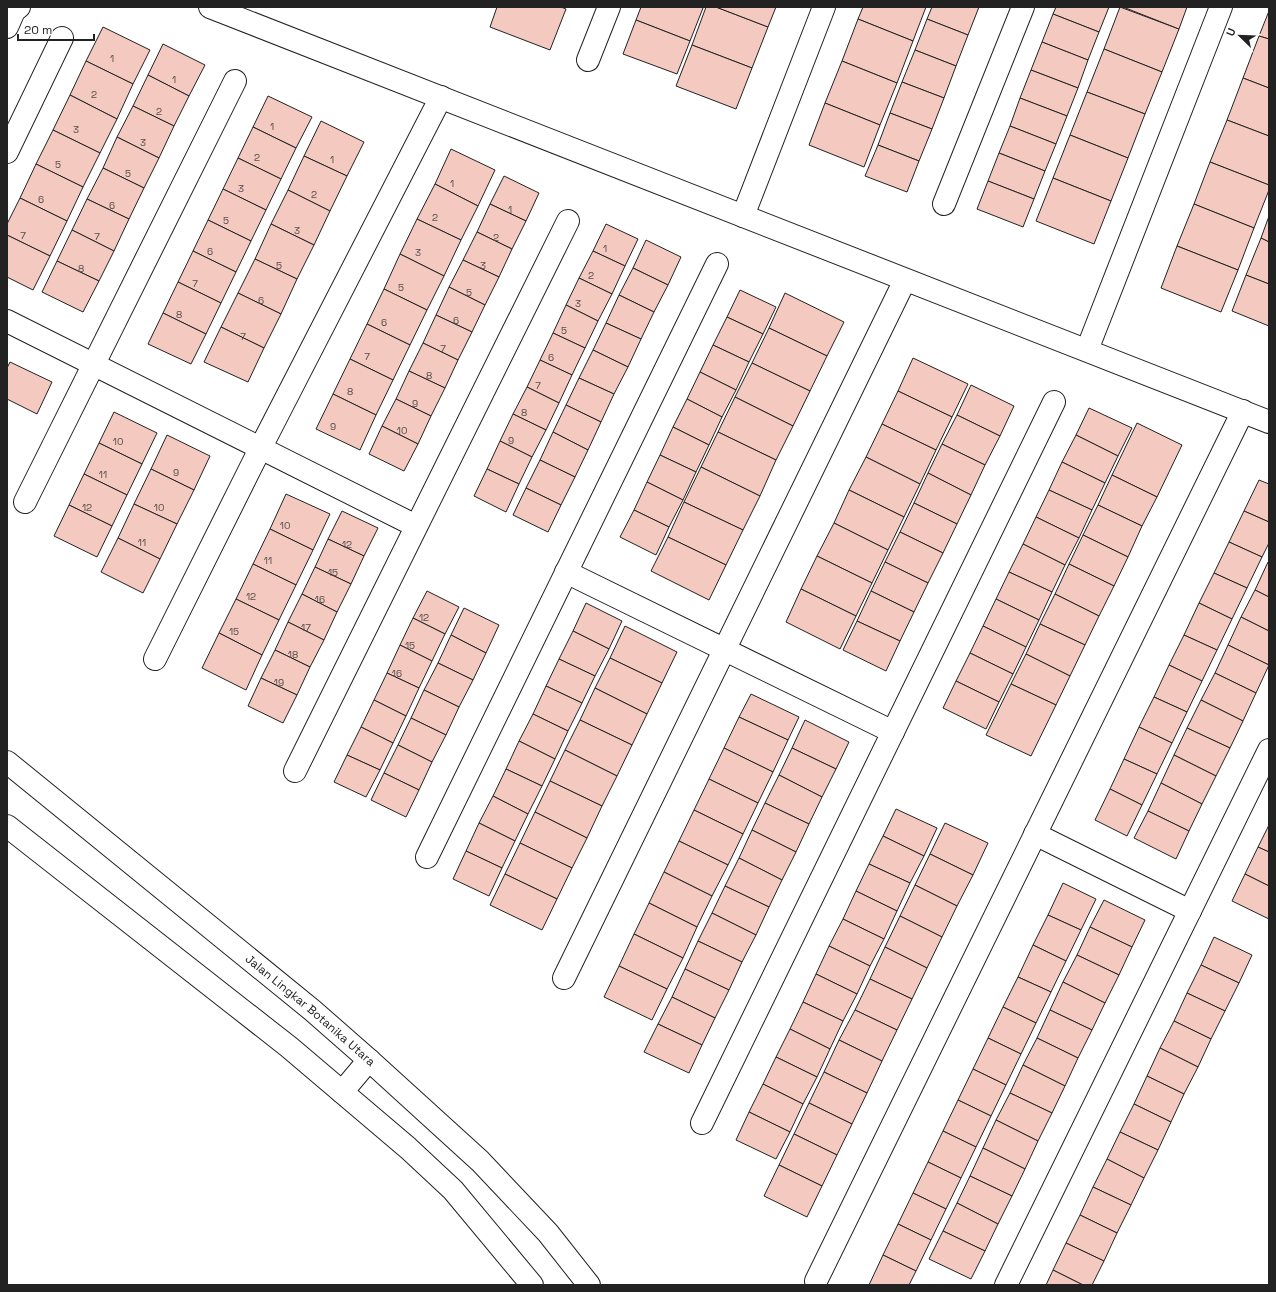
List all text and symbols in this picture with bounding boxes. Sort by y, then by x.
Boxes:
scale bar [18,16,94,42]
north arrow [1220,16,1260,56]
text: 20 m [24,22,52,38]
text: U [1223,26,1239,38]
house number: 1 [110,52,114,65]
house number: 1 [172,73,176,86]
house number: 2 [91,88,97,101]
house number: 2 [156,105,162,118]
house number: 1 [270,120,274,133]
house number: 3 [73,123,79,136]
house number: 3 [140,136,146,149]
house number: 2 [254,151,260,164]
house number: 1 [330,153,334,166]
house number: 5 [55,158,61,171]
house number: 5 [125,167,131,180]
house number: 1 [450,177,454,190]
house number: 3 [238,182,244,195]
house number: 2 [311,188,317,201]
house number: 6 [38,193,44,206]
house number: 6 [109,199,115,212]
house number: 1 [508,203,512,216]
house number: 2 [432,211,438,224]
house number: 5 [223,214,229,227]
house number: 3 [294,224,300,237]
house number: 7 [20,229,26,242]
house number: 7 [94,230,100,243]
house number: 2 [493,231,499,244]
house number: 1 [603,242,607,255]
house number: 6 [207,245,213,258]
house number: 3 [415,246,421,259]
house number: 5 [276,259,282,272]
house number: 3 [480,259,486,272]
house number: 8 [78,262,84,275]
house number: 2 [588,269,594,282]
house number: 7 [192,277,198,290]
house number: 5 [398,281,404,294]
house number: 5 [466,286,472,299]
house number: 6 [258,294,264,307]
house number: 3 [575,297,581,310]
house number: 8 [176,308,182,321]
house number: 6 [453,314,459,327]
house number: 6 [381,316,387,329]
house number: 5 [561,324,567,337]
house number: 7 [240,330,246,343]
house number: 7 [440,342,446,355]
house number: 7 [364,350,370,363]
house number: 6 [548,351,554,364]
house number: 8 [426,369,432,382]
house number: 7 [535,379,541,392]
house number: 8 [347,385,353,398]
house number: 9 [412,397,418,410]
house number: 8 [521,406,527,419]
house number: 9 [330,420,336,433]
house number: 10 [397,424,407,437]
house number: 9 [508,434,514,447]
house number: 10 [113,435,123,448]
house number: 9 [173,466,179,479]
house number: 11 [99,468,107,481]
house number: 12 [82,501,92,514]
house number: 10 [154,501,164,514]
house number: 10 [280,519,290,532]
house number: 11 [138,536,146,549]
house number: 12 [342,538,352,551]
house number: 11 [264,554,272,567]
house number: 15 [328,566,338,579]
house number: 12 [246,590,256,603]
house number: 16 [315,593,325,606]
house number: 12 [419,611,429,624]
house number: 17 [301,621,311,634]
house number: 15 [229,625,239,638]
house number: 15 [405,639,415,652]
house number: 18 [288,648,298,661]
house number: 16 [392,667,402,680]
house number: 19 [274,676,284,689]
street label: Jalan Lingkar Botanika Utara [242,951,379,1070]

